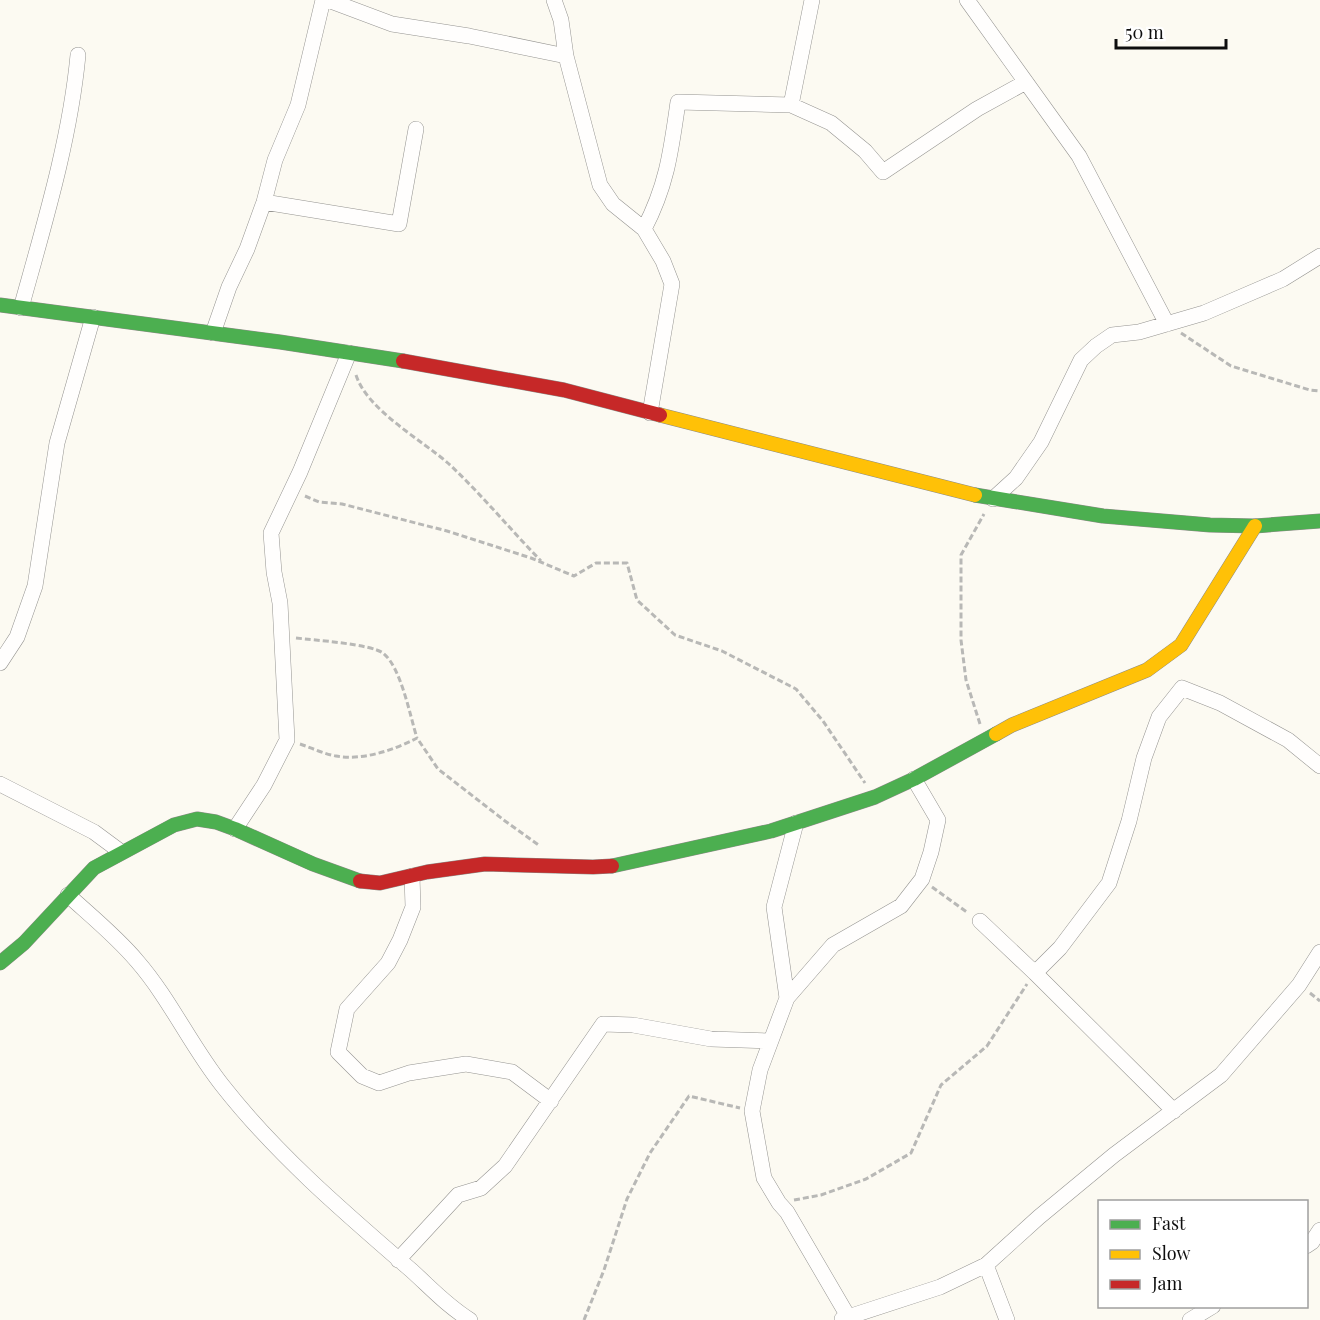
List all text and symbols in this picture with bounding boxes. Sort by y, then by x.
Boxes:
scale bar [1116,12,1226,50]
text: 50 m [1125,20,1164,44]
legend [1098,1200,1308,1308]
text: Fast [1152,1211,1186,1235]
text: Slow [1152,1241,1190,1265]
text: Jam [1151,1271,1182,1295]

